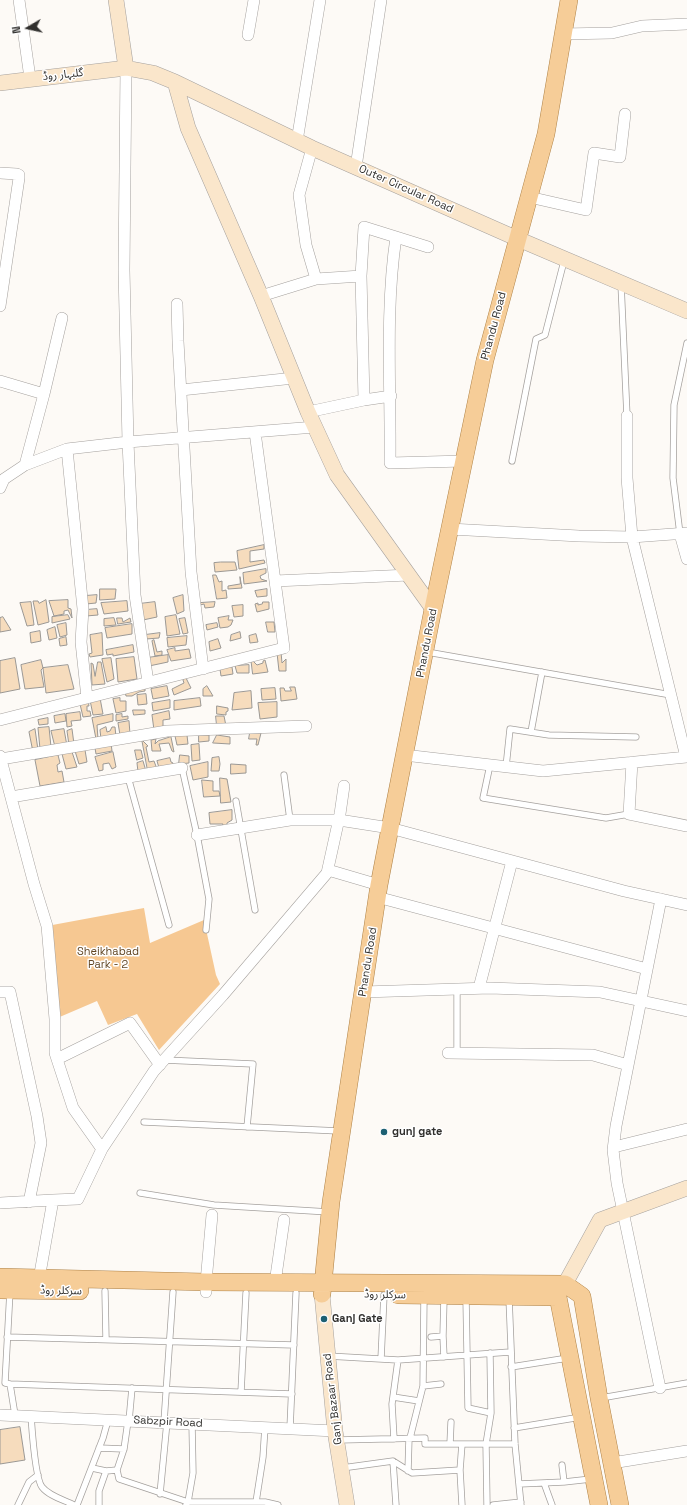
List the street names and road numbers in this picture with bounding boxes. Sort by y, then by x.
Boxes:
street label: گلبہار روڈ [42,66,84,84]
street label: Outer Circular Road [357,162,455,216]
street label: Phandu Road [479,290,509,362]
street label: Phandu Road [414,607,440,679]
street label: Phandu Road [356,926,380,998]
street label: سرکلر روڈ [40,1284,82,1298]
street label: سرکلر روڈ [364,1288,406,1302]
street label: Ganj Bazaar Road [321,1353,345,1445]
street label: Sabzpir Road [133,1414,203,1430]

